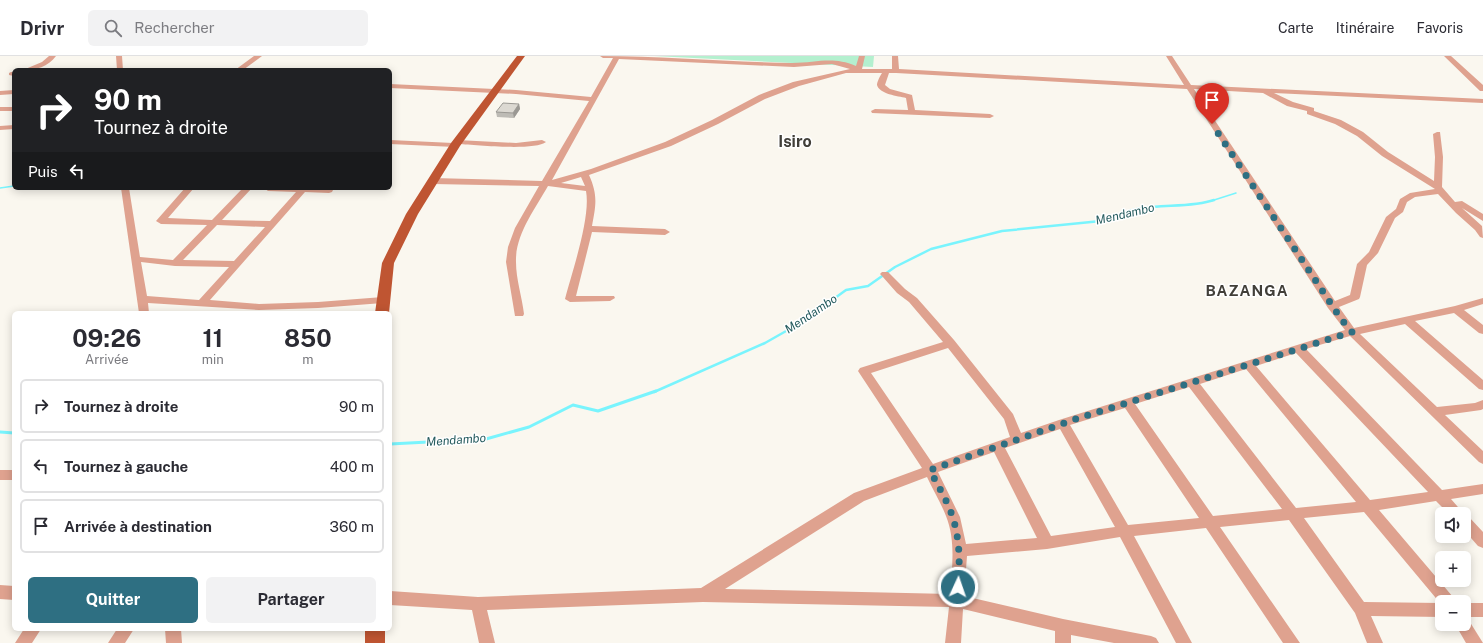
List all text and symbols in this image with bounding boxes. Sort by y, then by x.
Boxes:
search box [88,10,368,46]
text: Drivr [20,17,64,39]
icon: search [102,17,124,39]
text: Rechercher [134,19,215,36]
text: Carte [1278,20,1314,36]
text: Itinéraire [1336,20,1394,36]
text: Favoris [1416,20,1463,36]
text: 90 m [94,83,162,116]
pin [1195,83,1229,124]
icon: right [28,84,80,136]
icon: arrive [1201,89,1223,111]
text: Tournez à droite [94,117,228,138]
district label: Isiro [778,132,812,151]
icon: left [66,160,88,182]
text: Puis [28,163,58,180]
water label: Mendambo [1094,200,1156,228]
district label: BAZANGA [1205,282,1289,299]
water label: Mendambo [782,291,840,337]
text: 09:26 [72,324,141,352]
text: 11 [202,324,223,352]
text: 850 [284,324,332,352]
text: Arrivée [85,352,129,367]
text: min [202,352,224,367]
text: m [302,352,313,367]
icon: right [30,395,52,417]
text: Tournez à droite [64,398,178,415]
text: 90 m [339,398,374,415]
water label: Mendambo [426,431,487,449]
icon: left [30,455,52,477]
text: Tournez à gauche [64,458,188,475]
text: 400 m [330,458,374,475]
map controls [1435,507,1471,631]
button: sound [1435,507,1471,543]
icon: arrive [30,515,52,537]
text: Arrivée à destination [64,518,212,535]
text: 360 m [330,518,374,535]
button: + [1435,551,1471,587]
position arrow [937,566,979,608]
button: Quitter [28,577,198,623]
button: Partager [206,577,376,623]
button: − [1435,595,1471,631]

